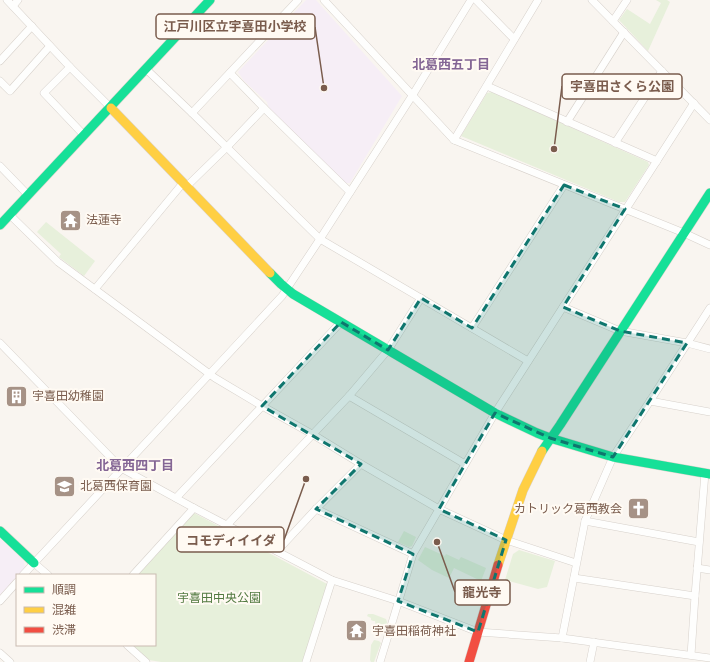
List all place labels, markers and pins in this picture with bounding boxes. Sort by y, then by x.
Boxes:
callout: 江戸川区立宇喜田小学校 [156,14,315,39]
callout: 宇喜田さくら公園 [562,74,682,99]
temple icon: 法蓮寺 [58,207,84,233]
place label: 法蓮寺 [86,212,122,227]
building icon: 宇喜田幼稚園 [4,383,30,409]
place label: 宇喜田幼稚園 [32,388,104,403]
school or university icon: 北葛西保育園 [52,473,78,499]
place label: 北葛西保育園 [80,478,152,493]
church icon: カトリック葛西教会 [625,496,651,522]
place label: カトリック葛西教会 [514,501,622,516]
callout: コモディイイダ [177,527,284,552]
callout: 龍光寺 [455,580,510,605]
temple icon: 宇喜田稲荷神社 [343,618,369,644]
place label: 宇喜田稲荷神社 [372,623,456,638]

